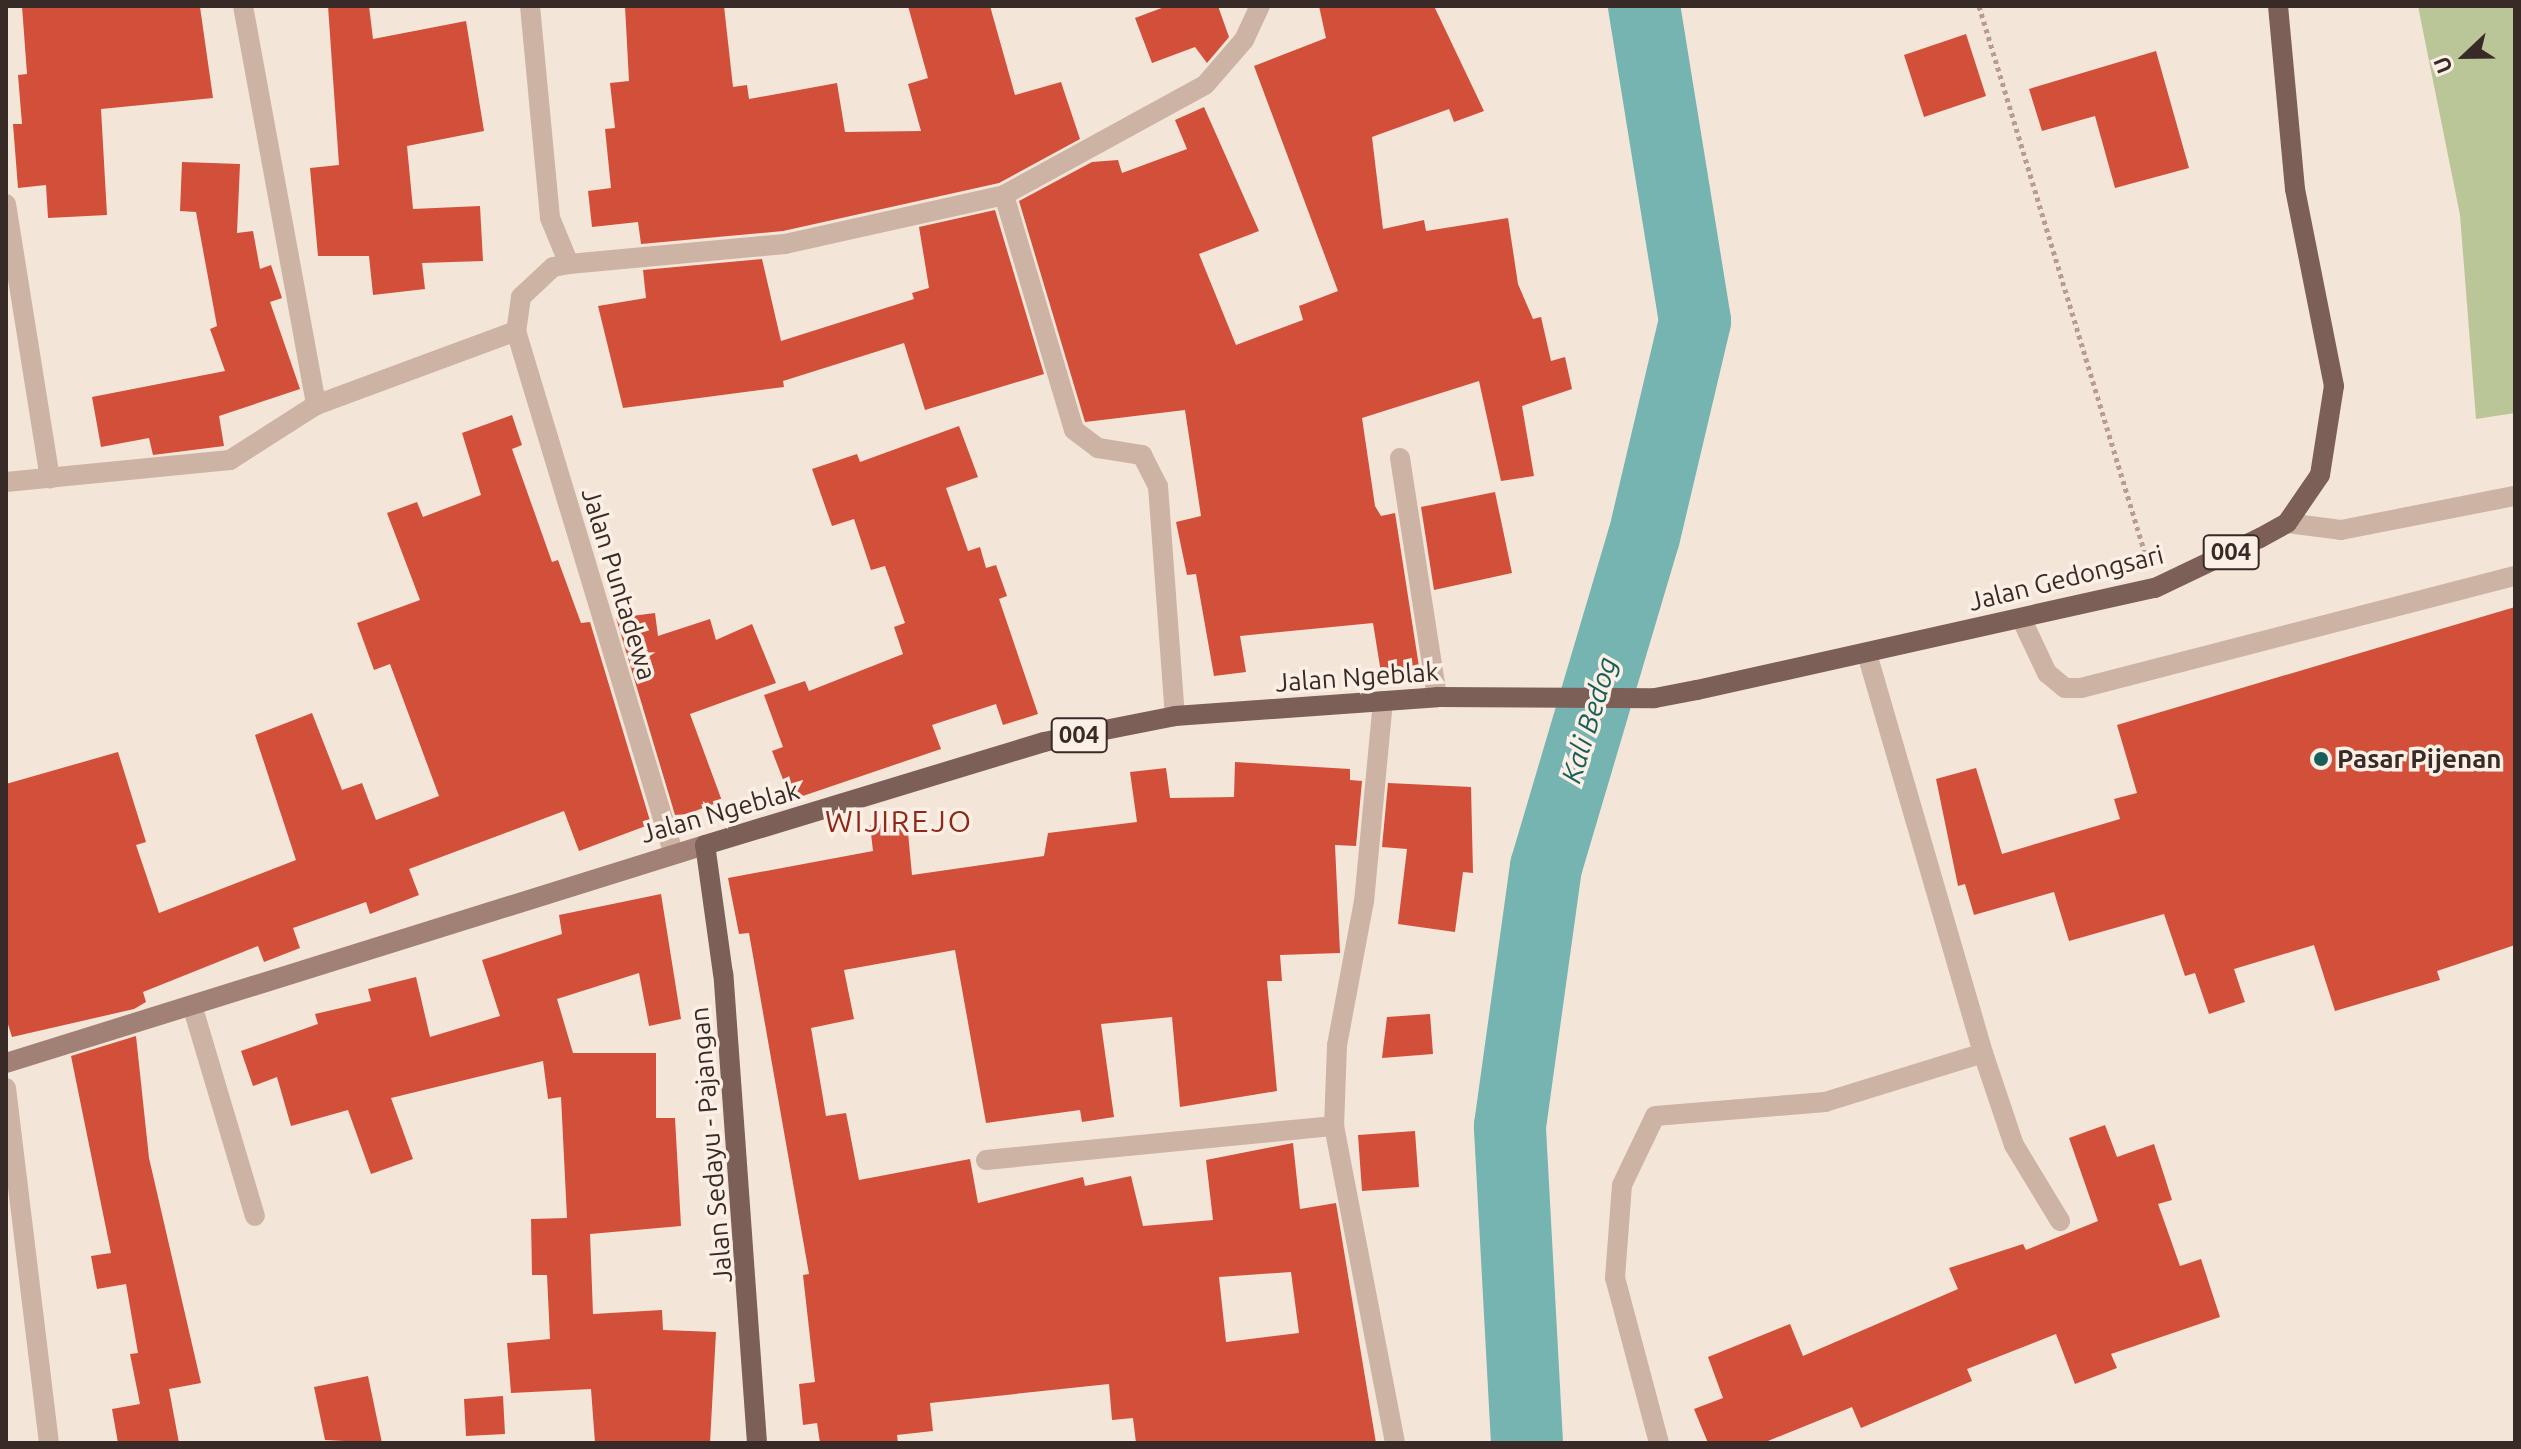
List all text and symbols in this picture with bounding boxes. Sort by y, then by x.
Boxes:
north arrow [2425,16,2505,96]
text: U [2428,53,2457,77]
street label: Jalan Puntadewa [575,484,663,684]
road number: 004 [2201,532,2261,572]
street label: Jalan Gedongsari [1965,539,2167,617]
water label: Kali Bedog [1554,653,1624,787]
street label: Jalan Ngeblak [1274,656,1440,698]
road number: 004 [1049,715,1109,755]
place label: Pasar Pijenan [2337,743,2501,775]
marker: Pasar Pijenan [2312,750,2330,768]
street label: Jalan Ngeblak [637,774,803,850]
district label: WIJIREJO [825,803,973,839]
street label: Jalan Sedayu - Pajangan [683,1006,739,1284]

